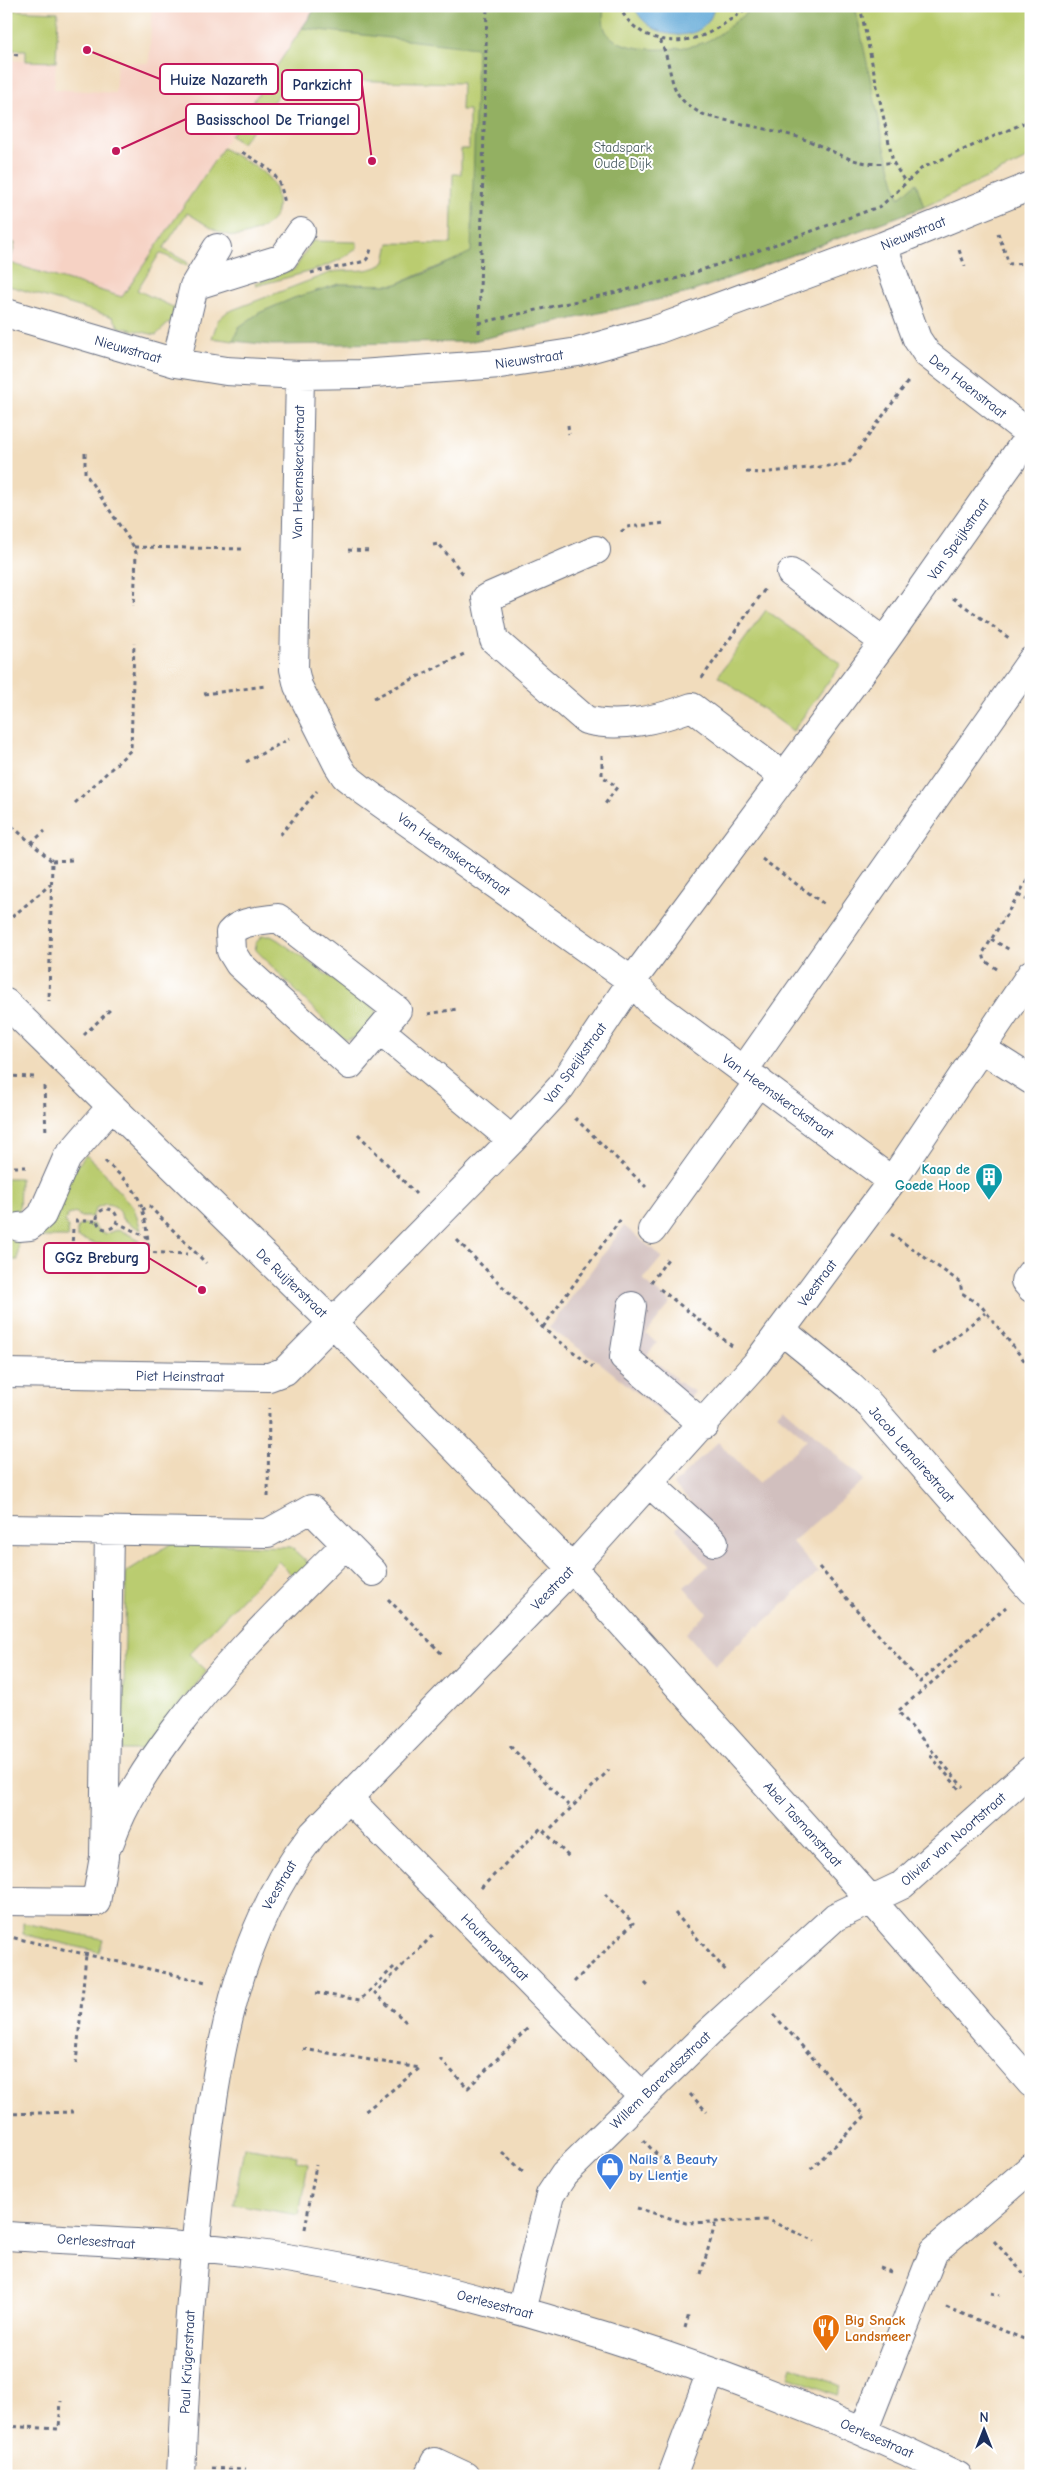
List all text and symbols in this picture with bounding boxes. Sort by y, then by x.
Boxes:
callout: Huize Nazareth [160,64,278,94]
callout: Parkzicht [282,70,362,100]
text: Huize Nazareth [170,71,268,89]
text: Parkzicht [292,76,353,94]
callout: Basisschool De Triangel [186,104,359,134]
text: Basisschool De Triangel [196,111,350,129]
park label: Stadspark Oude Dijk [594,139,653,172]
street label: Nieuwstraat [878,212,949,254]
street label: Nieuwstraat [93,332,164,367]
street label: Nieuwstraat [494,346,565,373]
street label: Den Haenstraat [925,351,1011,423]
street label: Van Heemskerckstraat [289,404,308,539]
street label: Van Speijkstraat [924,495,993,583]
street label: Van Heemskerckstraat [394,809,514,900]
street label: Van Speijkstraat [541,1019,611,1107]
street label: Van Heemskerckstraat [719,1050,838,1143]
place label: Kaap de Goede Hoop [895,1161,970,1194]
building icon: Kaap de Goede Hoop [974,1162,1004,1201]
callout: GGz Breburg [44,1243,149,1273]
street label: De Ruijterstraat [253,1245,331,1322]
text: GGz Breburg [55,1249,139,1267]
street label: Veestraat [794,1256,841,1310]
street label: Piet Heinstraat [136,1367,225,1386]
street label: Jacob Lemairestraat [865,1403,959,1507]
street label: Veestraat [527,1562,578,1614]
street label: Abel Tasmanstraat [760,1778,846,1871]
street label: Olivier van Noortstraat [897,1788,1010,1890]
street label: Veestraat [259,1857,301,1913]
street label: Houtmanstraat [457,1910,533,1985]
street label: Willem Barendszstraat [606,2027,715,2133]
place label: Nails & Beauty by Lientje [629,2151,718,2184]
shop icon: Nails & Beauty by Lientje [595,2152,625,2191]
street label: Oerlesestraat [56,2230,136,2253]
street label: Oerlesestraat [455,2286,536,2323]
street label: Paul Krügerstraat [176,2309,199,2414]
place label: Big Snack Landsmeer [845,2312,911,2345]
restaurant icon: Big Snack Landsmeer [811,2313,841,2352]
north arrow [960,2404,1010,2454]
text: N [979,2409,989,2426]
street label: Oerlesestraat [838,2415,917,2462]

